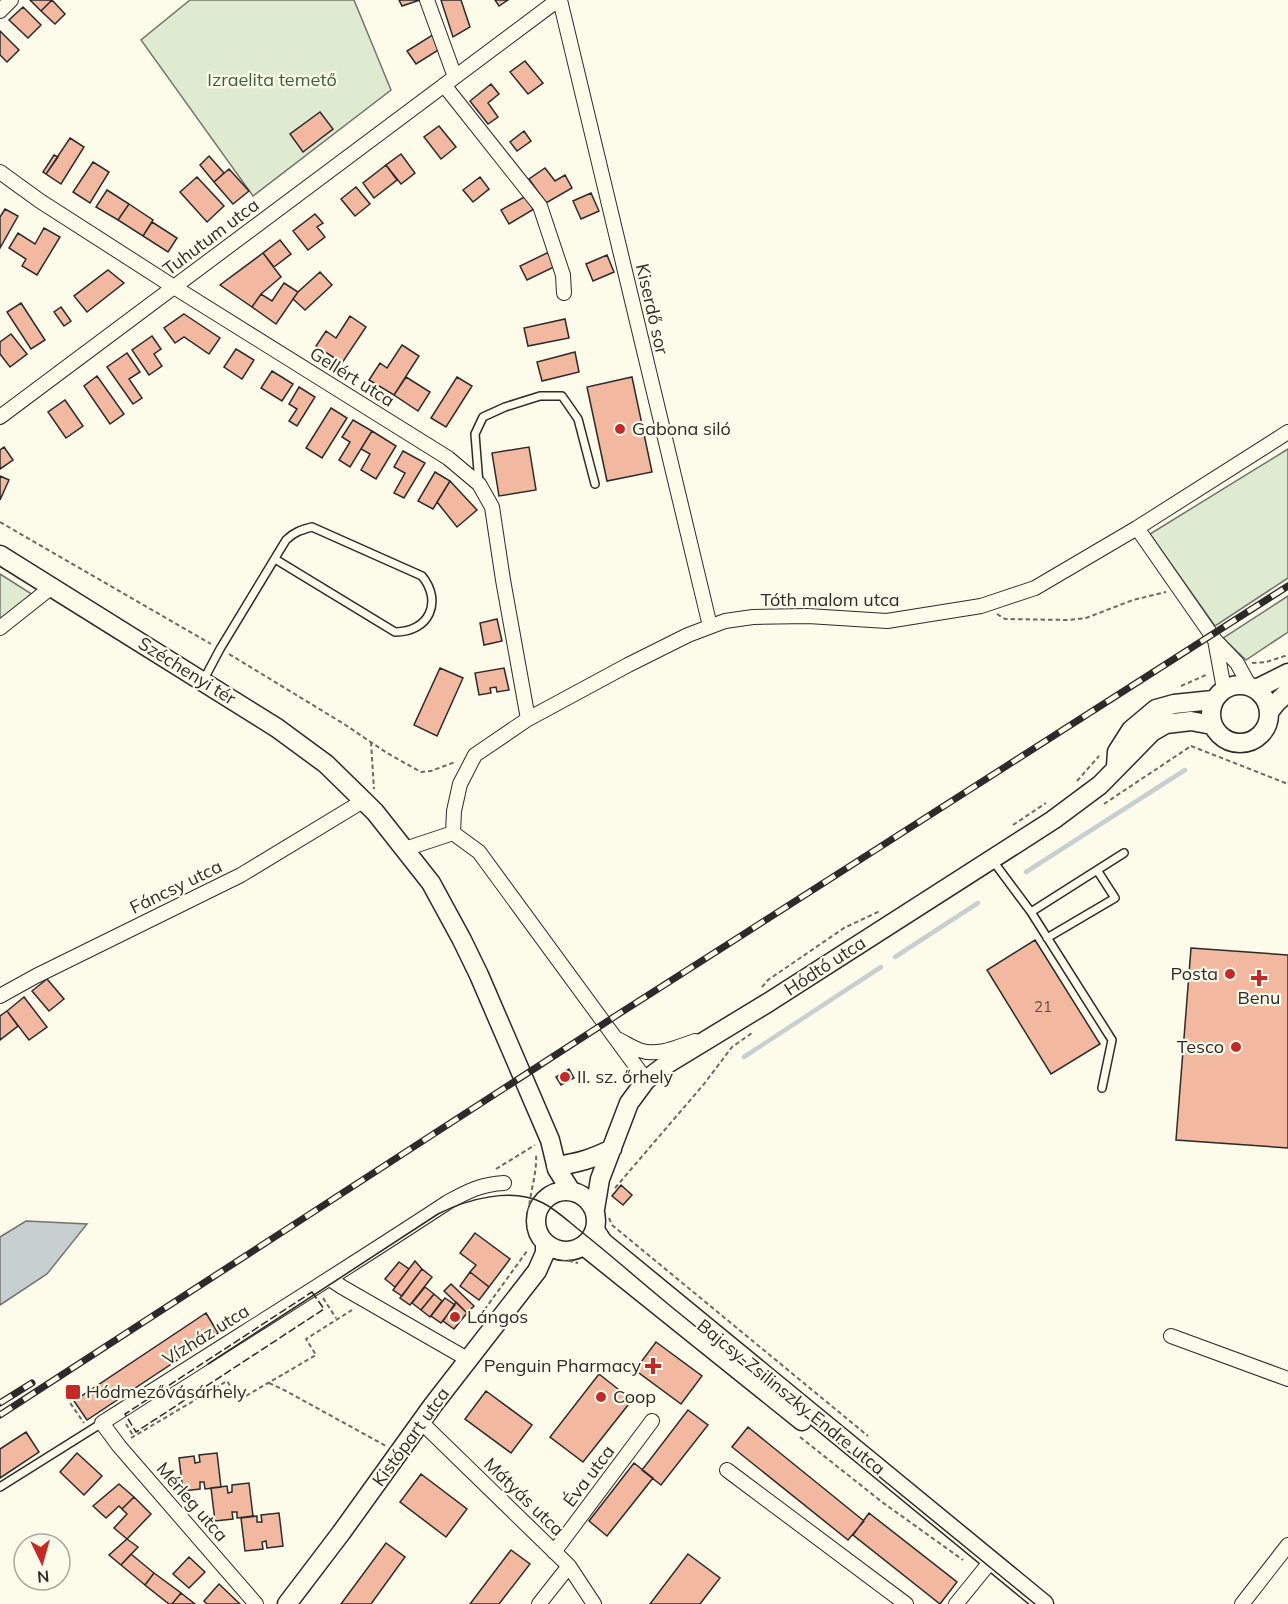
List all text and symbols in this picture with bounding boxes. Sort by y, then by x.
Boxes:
park label: Izraelita temető [207,68,337,91]
street label: Tuhutum utca [158,193,263,280]
street label: Kiserdő sor [631,261,674,357]
street label: Gellért utca [306,342,399,412]
place label: Gabona siló [632,417,731,440]
marker: Gabona siló [613,422,627,436]
street label: Tóth malom utca [760,588,900,611]
street label: Széchenyi tér [134,631,241,710]
street label: Fáncsy utca [126,854,226,919]
street label: Hódtó utca [780,931,870,1000]
place label: Posta [1170,962,1218,985]
marker: Posta [1223,967,1237,981]
marker: Benu [1252,971,1266,985]
place label: Benu [1238,986,1280,1009]
house number: 21 [1034,997,1052,1016]
place label: Tesco [1177,1035,1224,1058]
marker: Tesco [1229,1040,1243,1054]
place label: II. sz. őrhely [577,1065,674,1088]
marker: II. sz. őrhely [558,1070,572,1084]
street label: Vízház utca [158,1299,253,1370]
place label: Lángos [467,1305,528,1328]
marker: Lángos [448,1310,462,1324]
street label: Bajcsy-Zsilinszky Endre utca [693,1314,890,1480]
place label: Penguin Pharmacy [484,1354,641,1377]
marker: Penguin Pharmacy [646,1359,660,1373]
place label: Hódmezővásárhely [86,1380,247,1403]
marker: Hódmezővásárhely [64,1383,82,1401]
street label: Kistópart utca [367,1383,454,1491]
place label: Coop [613,1385,656,1408]
marker: Coop [594,1390,608,1404]
street label: Éva utca [558,1440,619,1511]
street label: Mátyás utca [479,1453,569,1541]
street label: Mérleg utca [152,1457,233,1546]
north arrow [12,1532,72,1592]
text: N [36,1566,50,1587]

